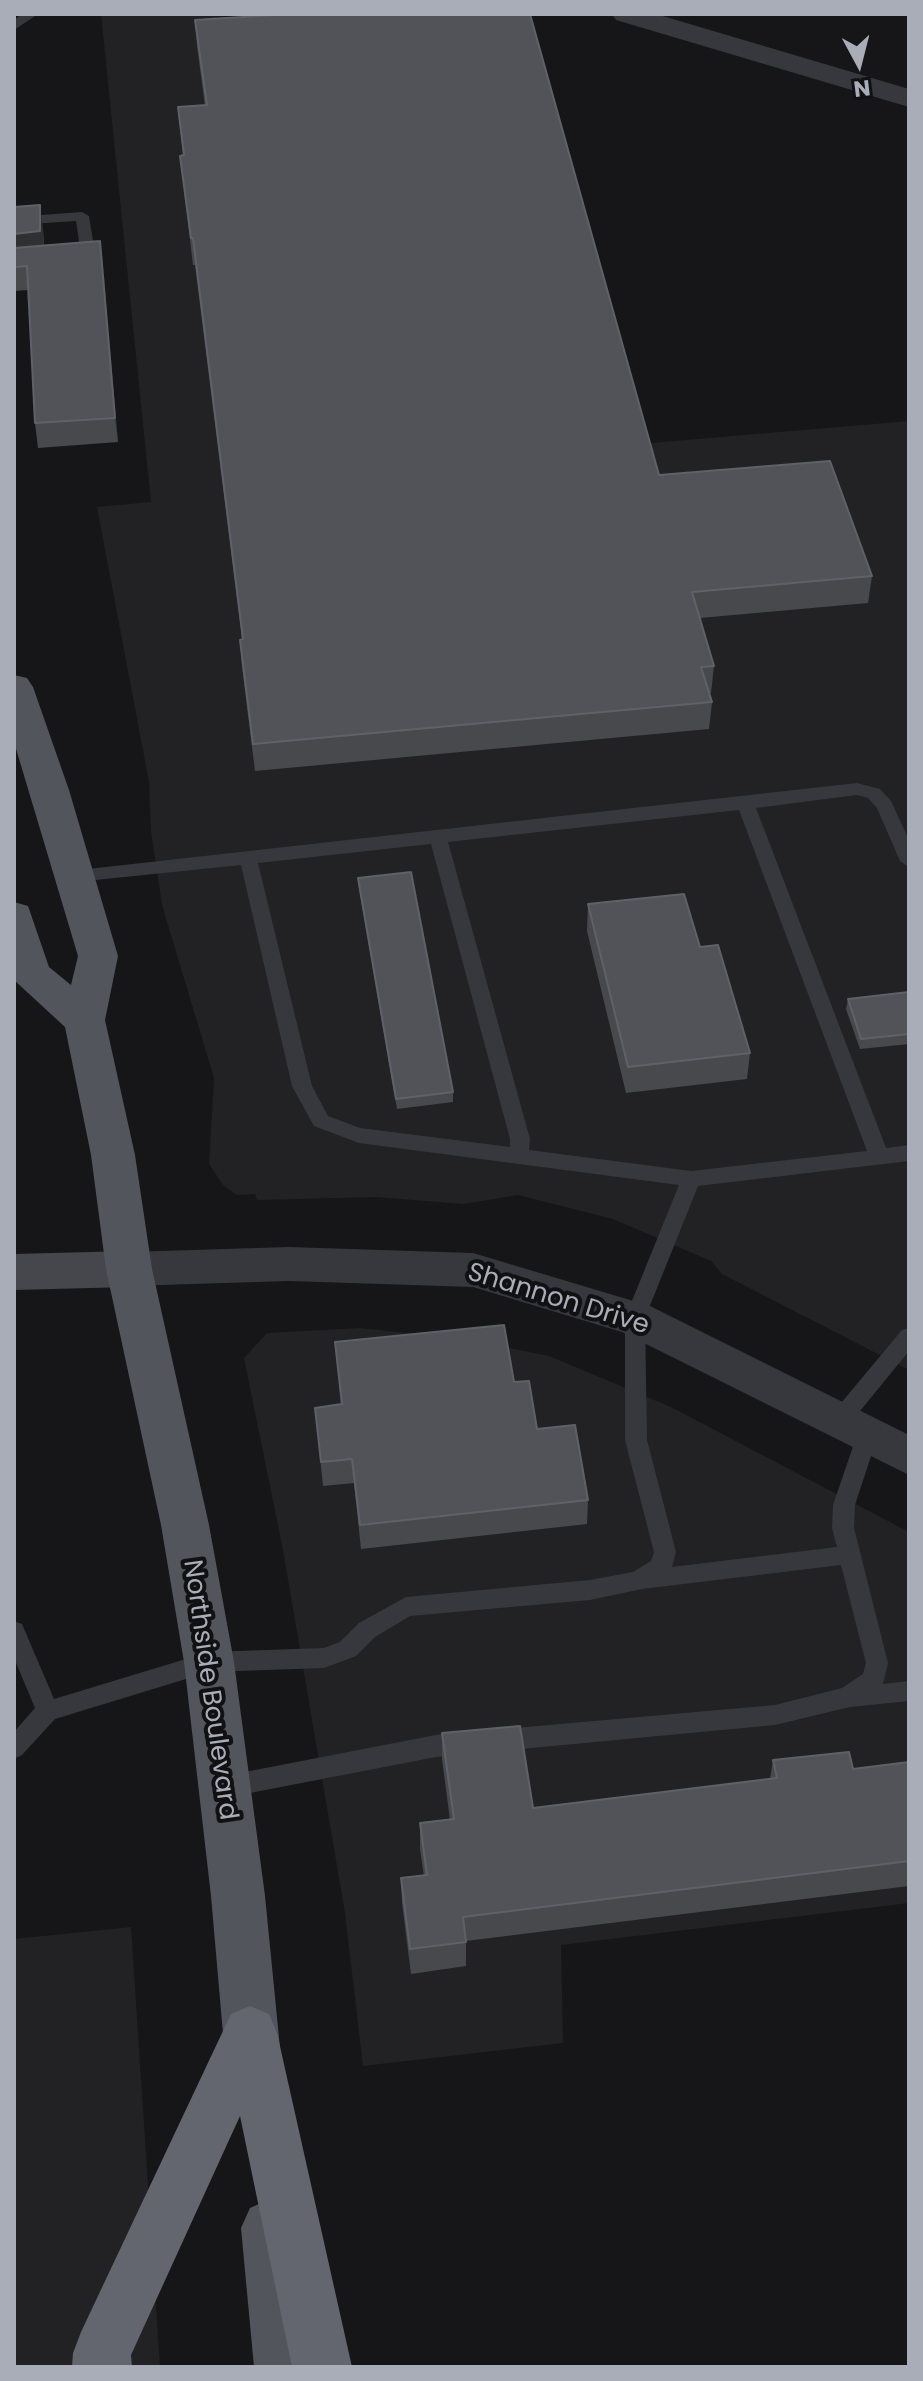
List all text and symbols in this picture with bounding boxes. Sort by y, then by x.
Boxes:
north arrow [819,24,899,104]
text: N [852,72,872,105]
street label: Shannon Drive [463,1258,653,1342]
street label: Northside Boulevard [175,1558,243,1822]

